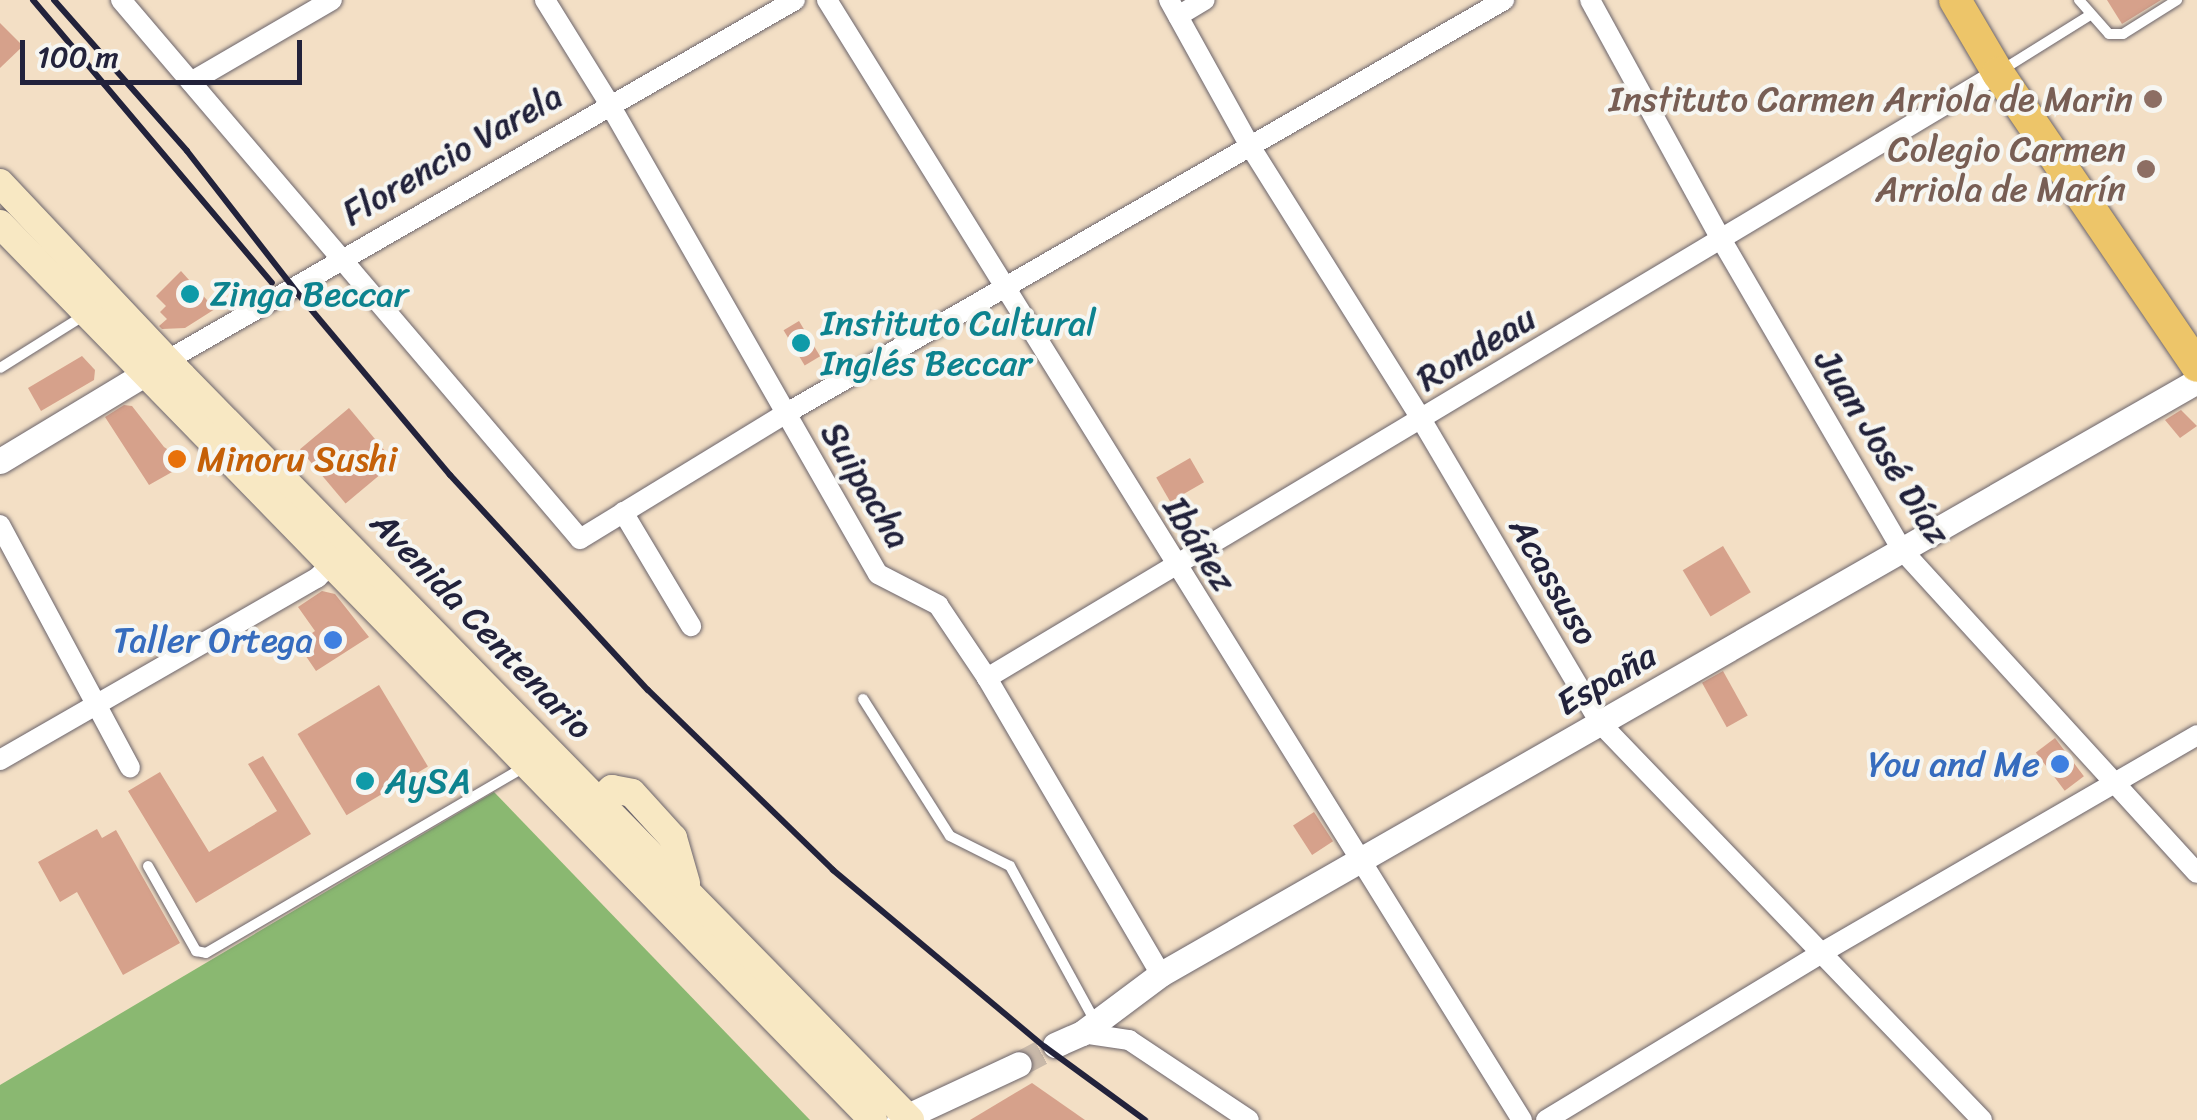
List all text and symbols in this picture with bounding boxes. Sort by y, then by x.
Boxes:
scale bar [25,20,308,82]
text: 100 m [37,30,119,84]
street label: Florencio Varela [334,74,570,234]
place label: Instituto Carmen Arriola de Marin [1608,78,2133,120]
marker: Instituto Carmen Arriola de Marin [2142,88,2164,110]
place label: Colegio Carmen Arriola de Marín [1876,128,2126,210]
marker: Colegio Carmen Arriola de Marín [2135,158,2157,180]
place label: Zinga Beccar [210,273,409,315]
marker: Zinga Beccar [179,283,201,305]
street label: Rondeau [1409,296,1543,400]
place label: Instituto Cultural Inglés Beccar [821,302,1096,384]
marker: Instituto Cultural Inglés Beccar [790,332,812,354]
street label: Juan José Díaz [1806,341,1960,553]
street label: Suipacha [812,414,920,556]
place label: Minoru Sushi [197,438,399,480]
marker: Minoru Sushi [166,448,188,470]
street label: Ibáñez [1155,489,1245,599]
street label: Avenida Centenario [362,502,602,748]
street label: Acassuso [1501,510,1607,652]
place label: Taller Ortega [112,619,313,661]
marker: Taller Ortega [322,629,344,651]
street label: España [1549,634,1663,724]
place label: You and Me [1868,743,2040,785]
marker: You and Me [2049,753,2071,775]
place label: AySA [385,760,471,802]
marker: AySA [354,770,376,792]

